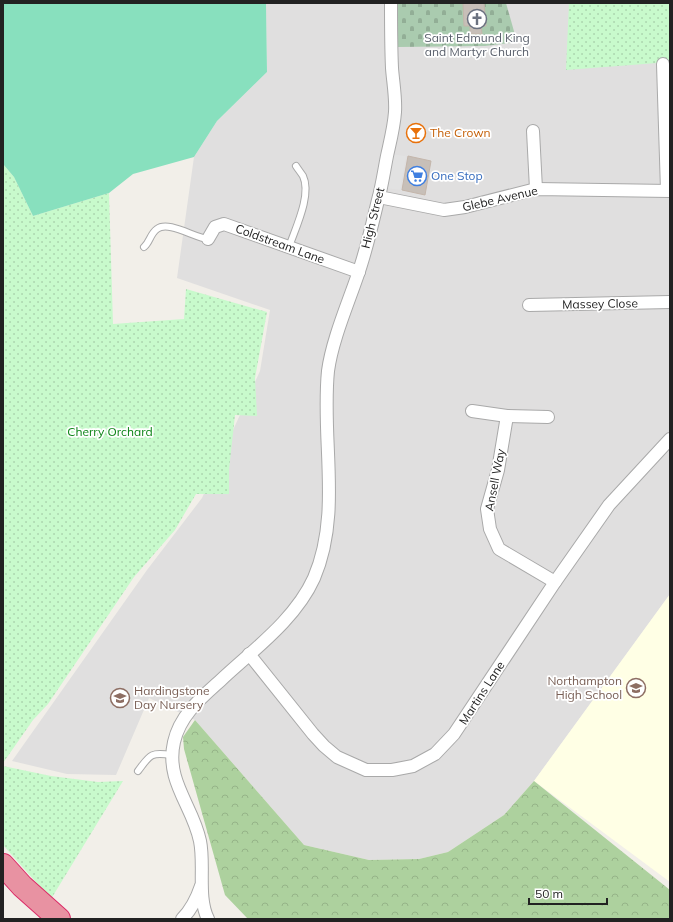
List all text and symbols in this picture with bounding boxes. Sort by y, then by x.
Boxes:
church icon: Saint Edmund King and Martyr Church [466,8,488,30]
place label: Saint Edmund King and Martyr Church [424,30,530,59]
bar icon: The Crown [405,122,427,144]
place label: The Crown [430,125,491,140]
supermarket icon: One Stop [406,165,428,187]
place label: One Stop [431,168,483,183]
street label: Glebe Avenue [461,183,539,214]
street label: High Street [358,186,387,250]
street label: Coldstream Lane [234,220,327,267]
street label: Massey Close [562,295,638,312]
park label: Cherry Orchard [67,424,153,439]
street label: Ansell Way [481,447,508,512]
street label: Martins Lane [456,658,508,727]
place label: Northampton High School [547,673,622,702]
school or university icon: Northampton High School [625,677,647,699]
place label: Hardingstone Day Nursery [134,683,209,712]
school or university icon: Hardingstone Day Nursery [109,687,131,709]
scale bar [529,880,607,906]
text: 50 m [535,886,563,901]

